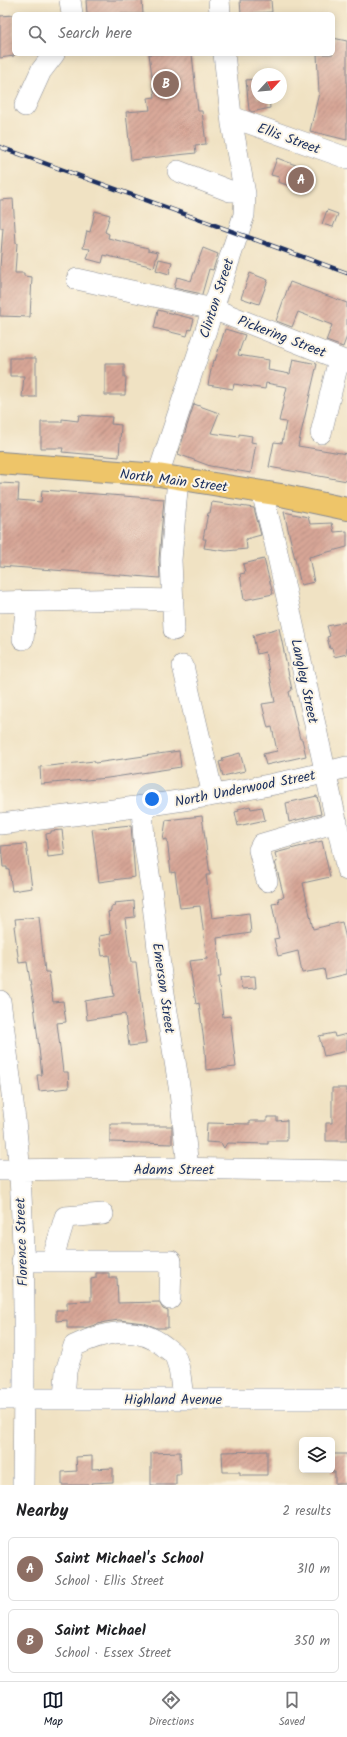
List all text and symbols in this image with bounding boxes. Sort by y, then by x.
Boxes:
search box [12,12,335,56]
text: Search here [58,22,132,46]
icon: search [26,23,48,45]
north arrow [251,68,287,104]
pin: B [153,69,179,99]
street label: Ellis Street [254,117,324,161]
pin: A [288,165,314,195]
street label: Clinton Street [194,255,240,341]
street label: Pickering Street [234,310,330,364]
street label: North Main Street [119,463,230,499]
street label: Langley Street [284,637,324,726]
street label: North Underwood Street [173,764,318,813]
your location [142,789,162,809]
street label: Emerson Street [146,941,180,1035]
street label: Adams Street [134,1159,215,1181]
street label: Florence Street [9,1196,35,1287]
street label: Highland Avenue [124,1389,223,1411]
map controls [299,1437,335,1473]
button: layers [299,1437,335,1473]
text: Nearby [16,1498,68,1525]
text: 2 results [283,1501,331,1522]
text: Saint Michael's School [55,1547,203,1571]
text: A [26,1559,34,1580]
text: 310 m [296,1559,330,1580]
text: School · Ellis Street [55,1571,164,1592]
text: Saint Michael [55,1619,146,1643]
text: B [26,1631,34,1652]
text: 350 m [294,1631,330,1652]
text: School · Essex Street [55,1643,171,1664]
tab: Map [42,1689,64,1731]
tab: Directions [149,1689,194,1731]
tab: Saved [279,1689,305,1731]

